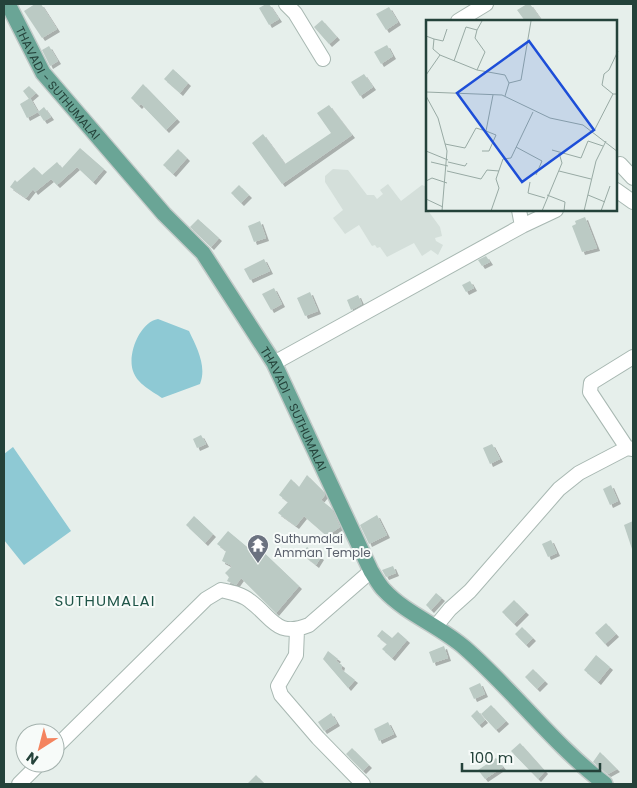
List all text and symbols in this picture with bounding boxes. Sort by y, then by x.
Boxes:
inset map [426,20,617,211]
street label: THAVADI - SUTHUMALAI [12,23,105,143]
street label: THAVADI - SUTHUMALAI [257,343,332,474]
place label: Suthumalai Amman Temple [274,530,371,561]
temple icon: Suthumalai Amman Temple [246,533,270,564]
district label: SUTHUMALAI [55,590,155,611]
north arrow [15,723,65,773]
scale bar [462,740,600,772]
text: N [22,747,42,770]
text: 100 m [470,747,513,768]

